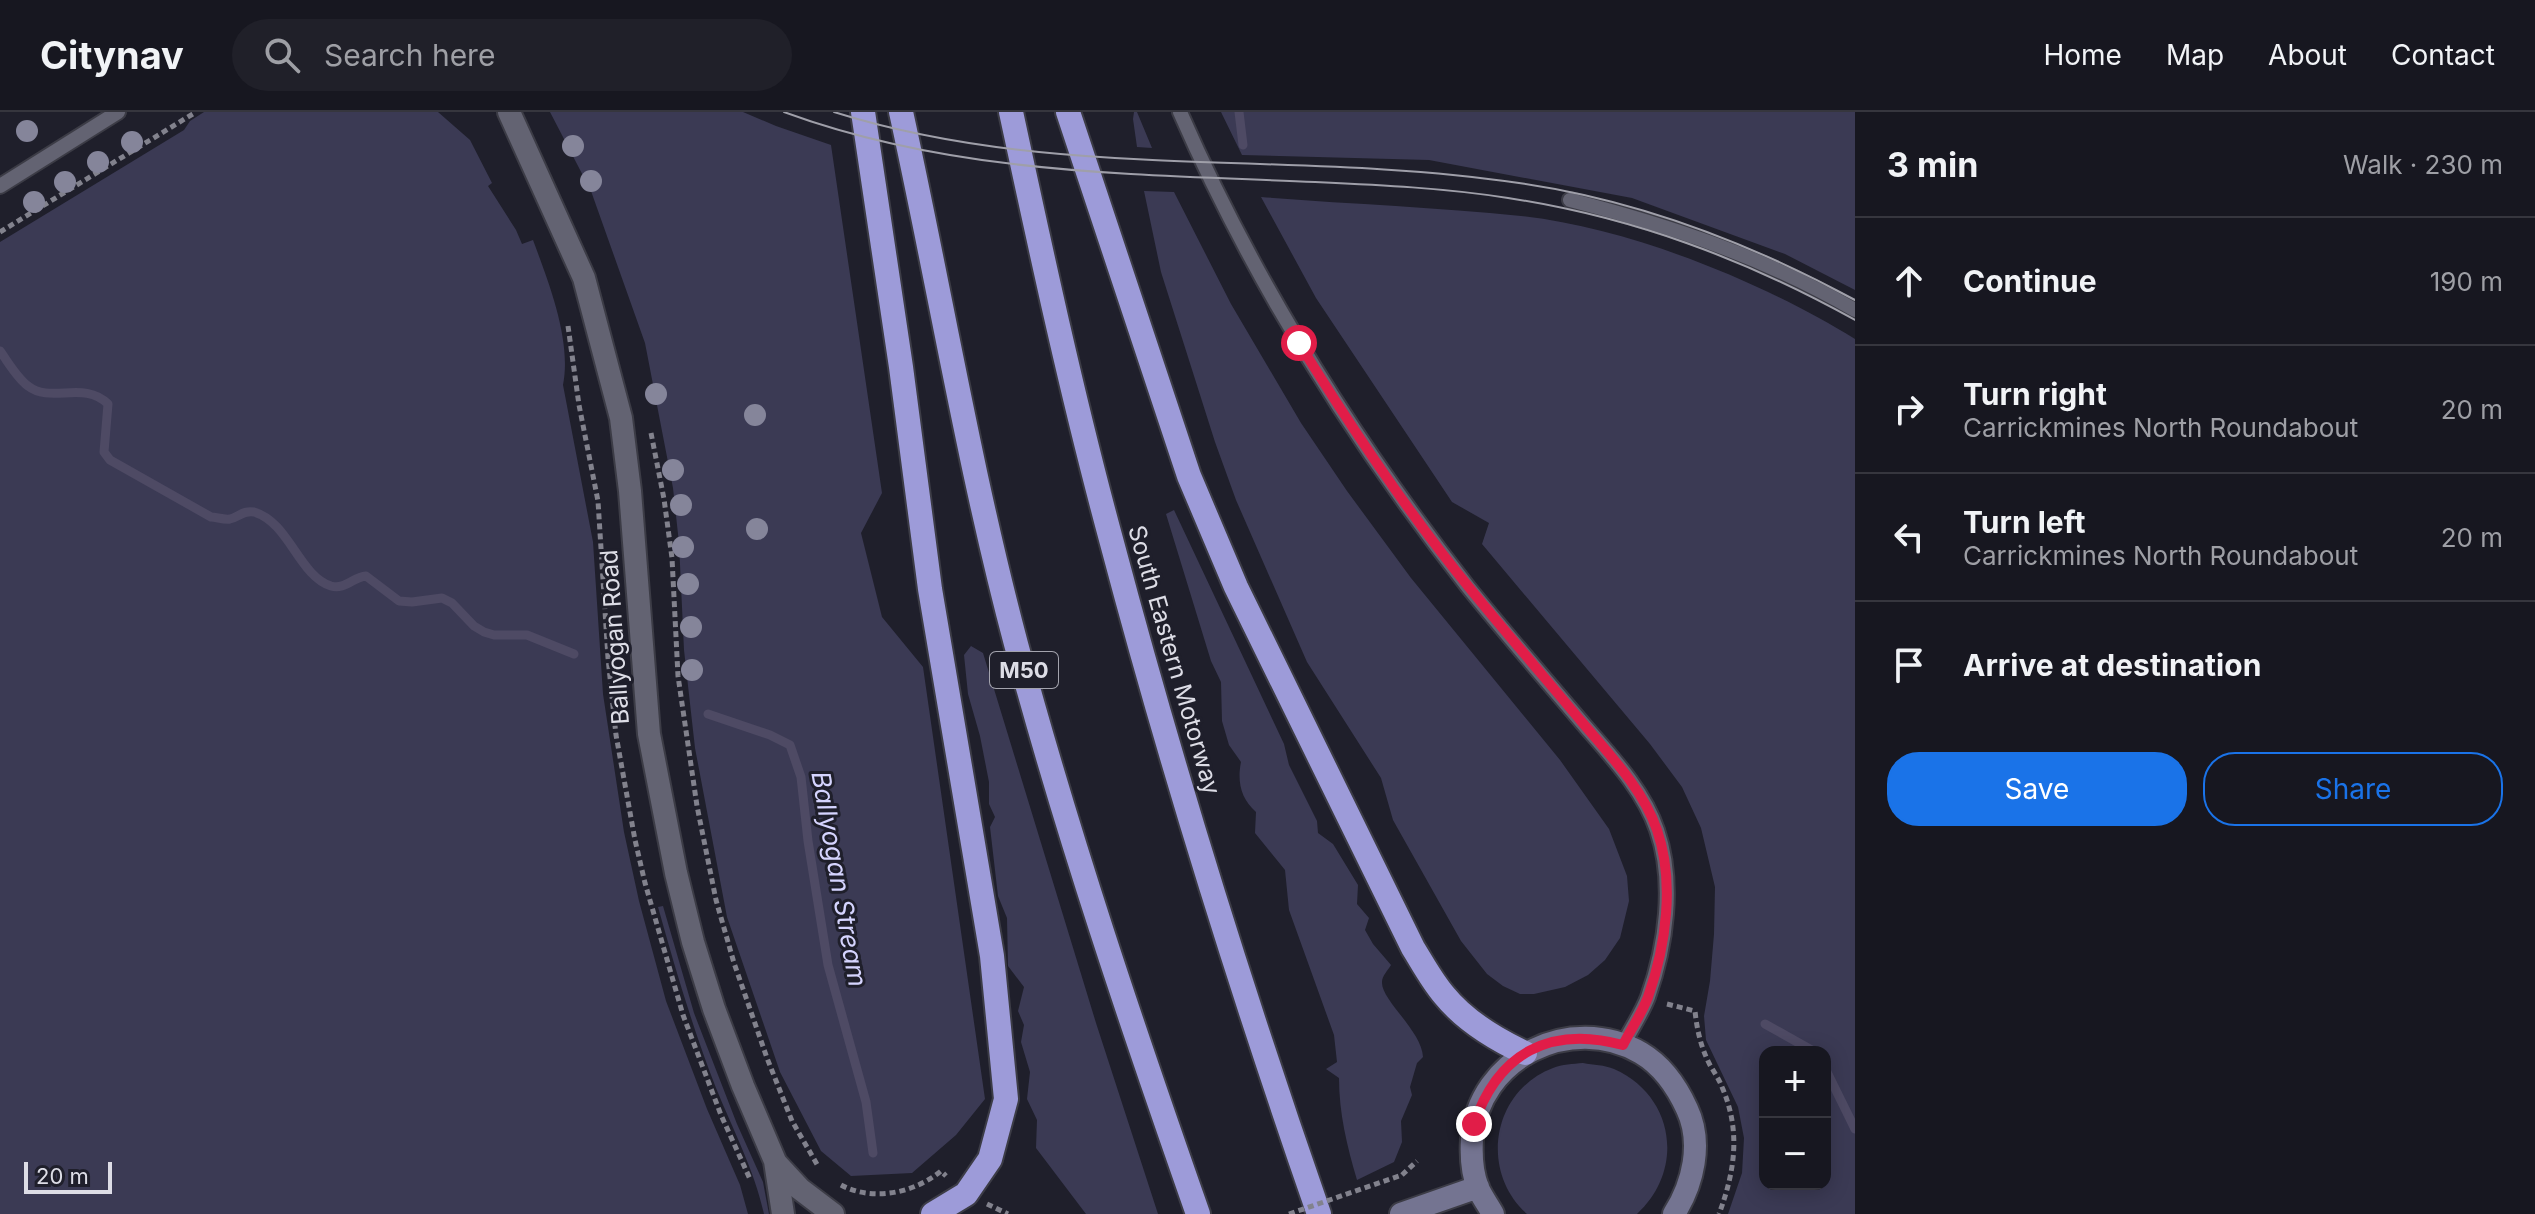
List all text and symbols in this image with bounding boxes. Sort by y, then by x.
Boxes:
search box [232,19,792,91]
text: Citynav [40,32,184,78]
icon: search [260,33,304,77]
text: Search here [324,37,495,73]
text: Home [2043,38,2122,72]
text: Map [2166,38,2224,72]
text: About [2268,38,2347,72]
text: Contact [2391,38,2495,72]
text: 3 min [1887,144,1978,185]
text: Walk · 230 m [2343,149,2503,180]
icon: ahead [1887,259,1931,303]
text: Continue [1963,263,2097,299]
text: 190 m [2430,266,2503,297]
route start [1281,325,1317,361]
text: Turn right [1963,376,2107,412]
icon: right [1887,387,1931,431]
text: 20 m [2441,394,2503,425]
text: Carrickmines North Roundabout [1963,412,2358,443]
text: Turn left [1963,504,2085,540]
icon: left [1887,515,1931,559]
street label: South Eastern Motorway [1122,522,1227,798]
text: 20 m [2441,522,2503,553]
text: Carrickmines North Roundabout [1963,540,2358,571]
street label: Ballyogan Road [594,549,635,726]
icon: arrive [1887,643,1931,687]
text: Arrive at destination [1963,647,2261,683]
road number: M50 [990,652,1058,688]
button: Save [1887,752,2187,826]
button: Share [2203,752,2503,826]
water label: Ballyogan Stream [805,769,874,989]
map controls [1759,1046,1831,1190]
button: + [1759,1046,1831,1118]
route end [1456,1106,1492,1142]
button: − [1759,1118,1831,1190]
scale bar [24,1158,112,1194]
text: 20 m [36,1163,89,1189]

